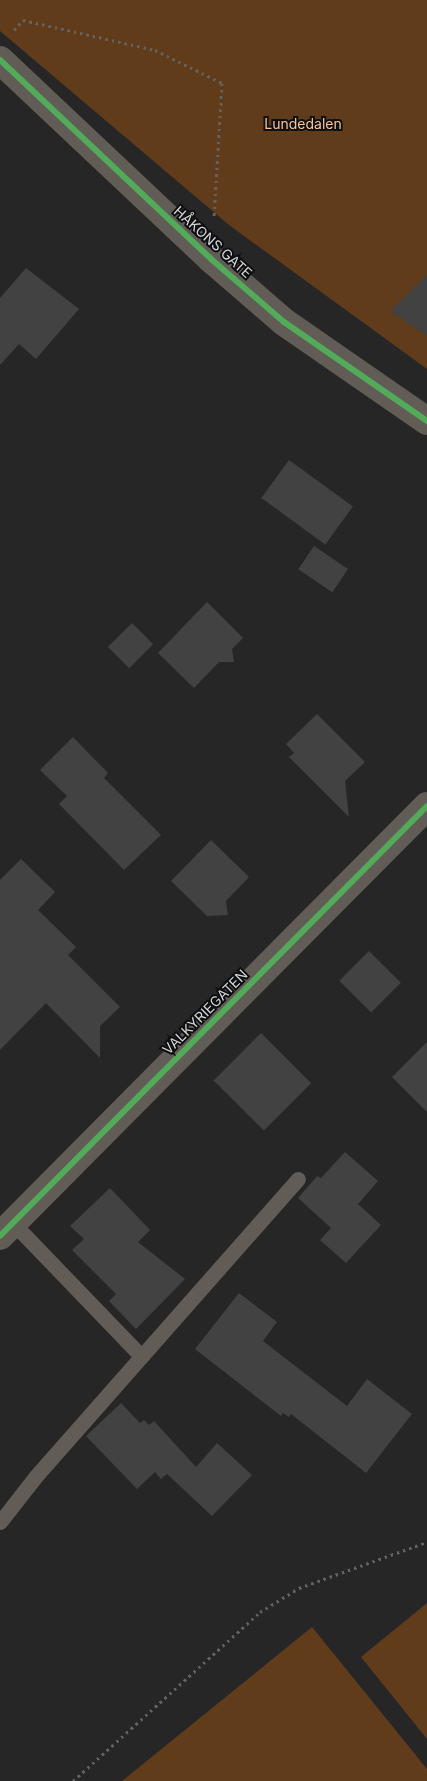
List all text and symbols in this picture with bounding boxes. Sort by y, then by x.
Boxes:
park label: Lundedalen [264,116,342,132]
street label: HÅKONS GATE [171,203,255,281]
street label: VALKYRIEGATEN [159,966,251,1058]

